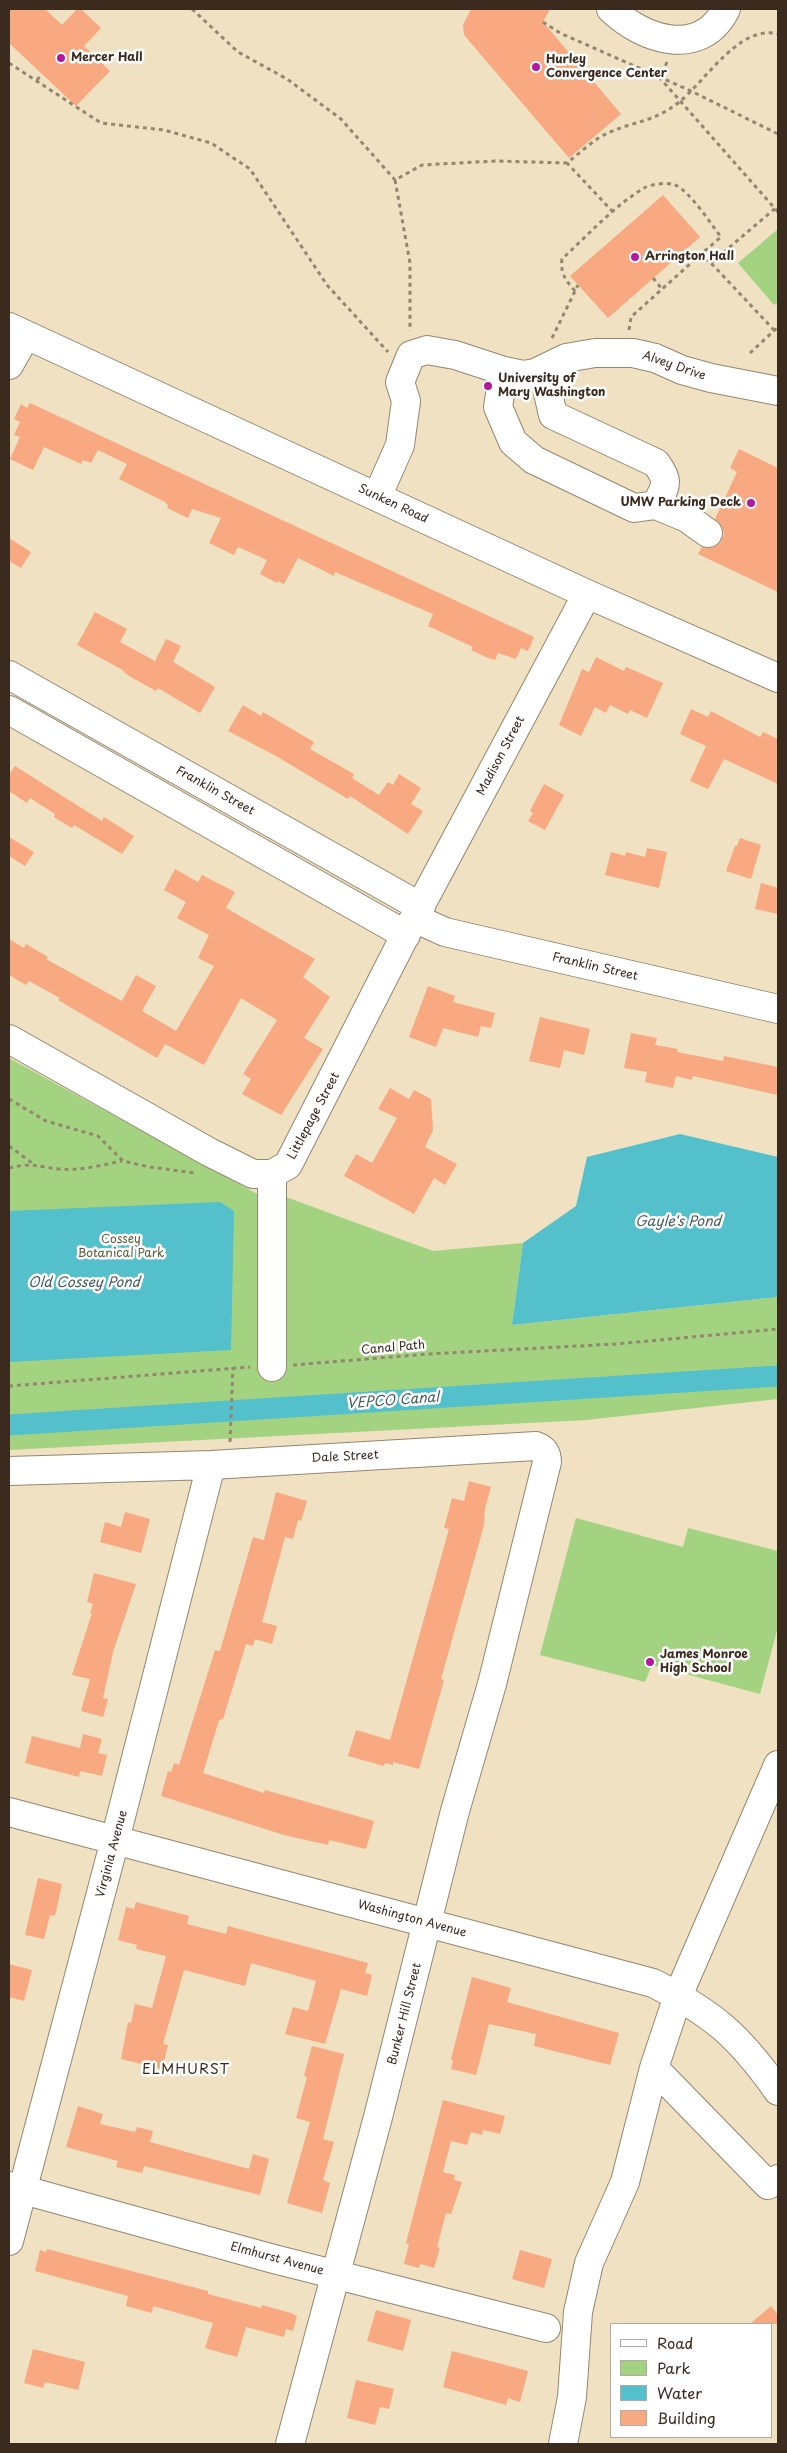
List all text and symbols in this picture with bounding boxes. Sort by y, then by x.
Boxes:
place label: Mercer Hall [71,51,142,65]
marker: Mercer Hall [55,52,67,64]
place label: Hurley Convergence Center [546,53,667,81]
marker: Hurley Convergence Center [530,61,542,73]
place label: Arrington Hall [645,250,734,264]
marker: Arrington Hall [629,251,641,263]
street label: Alvey Drive [641,348,707,384]
place label: University of Mary Washington [498,372,605,400]
marker: University of Mary Washington [482,380,494,392]
street label: Sunken Road [356,481,430,527]
place label: UMW Parking Deck [620,496,741,510]
marker: UMW Parking Deck [745,497,757,509]
street label: Madison Street [474,714,528,798]
street label: Franklin Street [173,763,257,819]
street label: Franklin Street [551,950,639,984]
street label: Littlepage Street [285,1070,343,1162]
water label: Gayle's Pond [635,1214,721,1230]
park label: Cossey Botanical Park [78,1233,164,1261]
water label: Old Cossey Pond [28,1275,140,1291]
street label: Canal Path [360,1338,426,1358]
water label: VEPCO Canal [346,1389,440,1413]
street label: Dale Street [311,1448,379,1466]
place label: James Monroe High School [660,1648,748,1676]
marker: James Monroe High School [644,1656,656,1668]
street label: Virginia Avenue [93,1809,131,1899]
street label: Washington Avenue [356,1898,468,1940]
street label: Bunker Hill Street [385,1962,425,2066]
district label: ELMHURST [141,2062,231,2078]
street label: Elmhurst Avenue [229,2240,325,2278]
legend [610,2323,772,2438]
text: Road [657,2331,693,2354]
text: Park [657,2356,691,2379]
text: Water [657,2381,702,2404]
text: Building [657,2406,716,2429]

